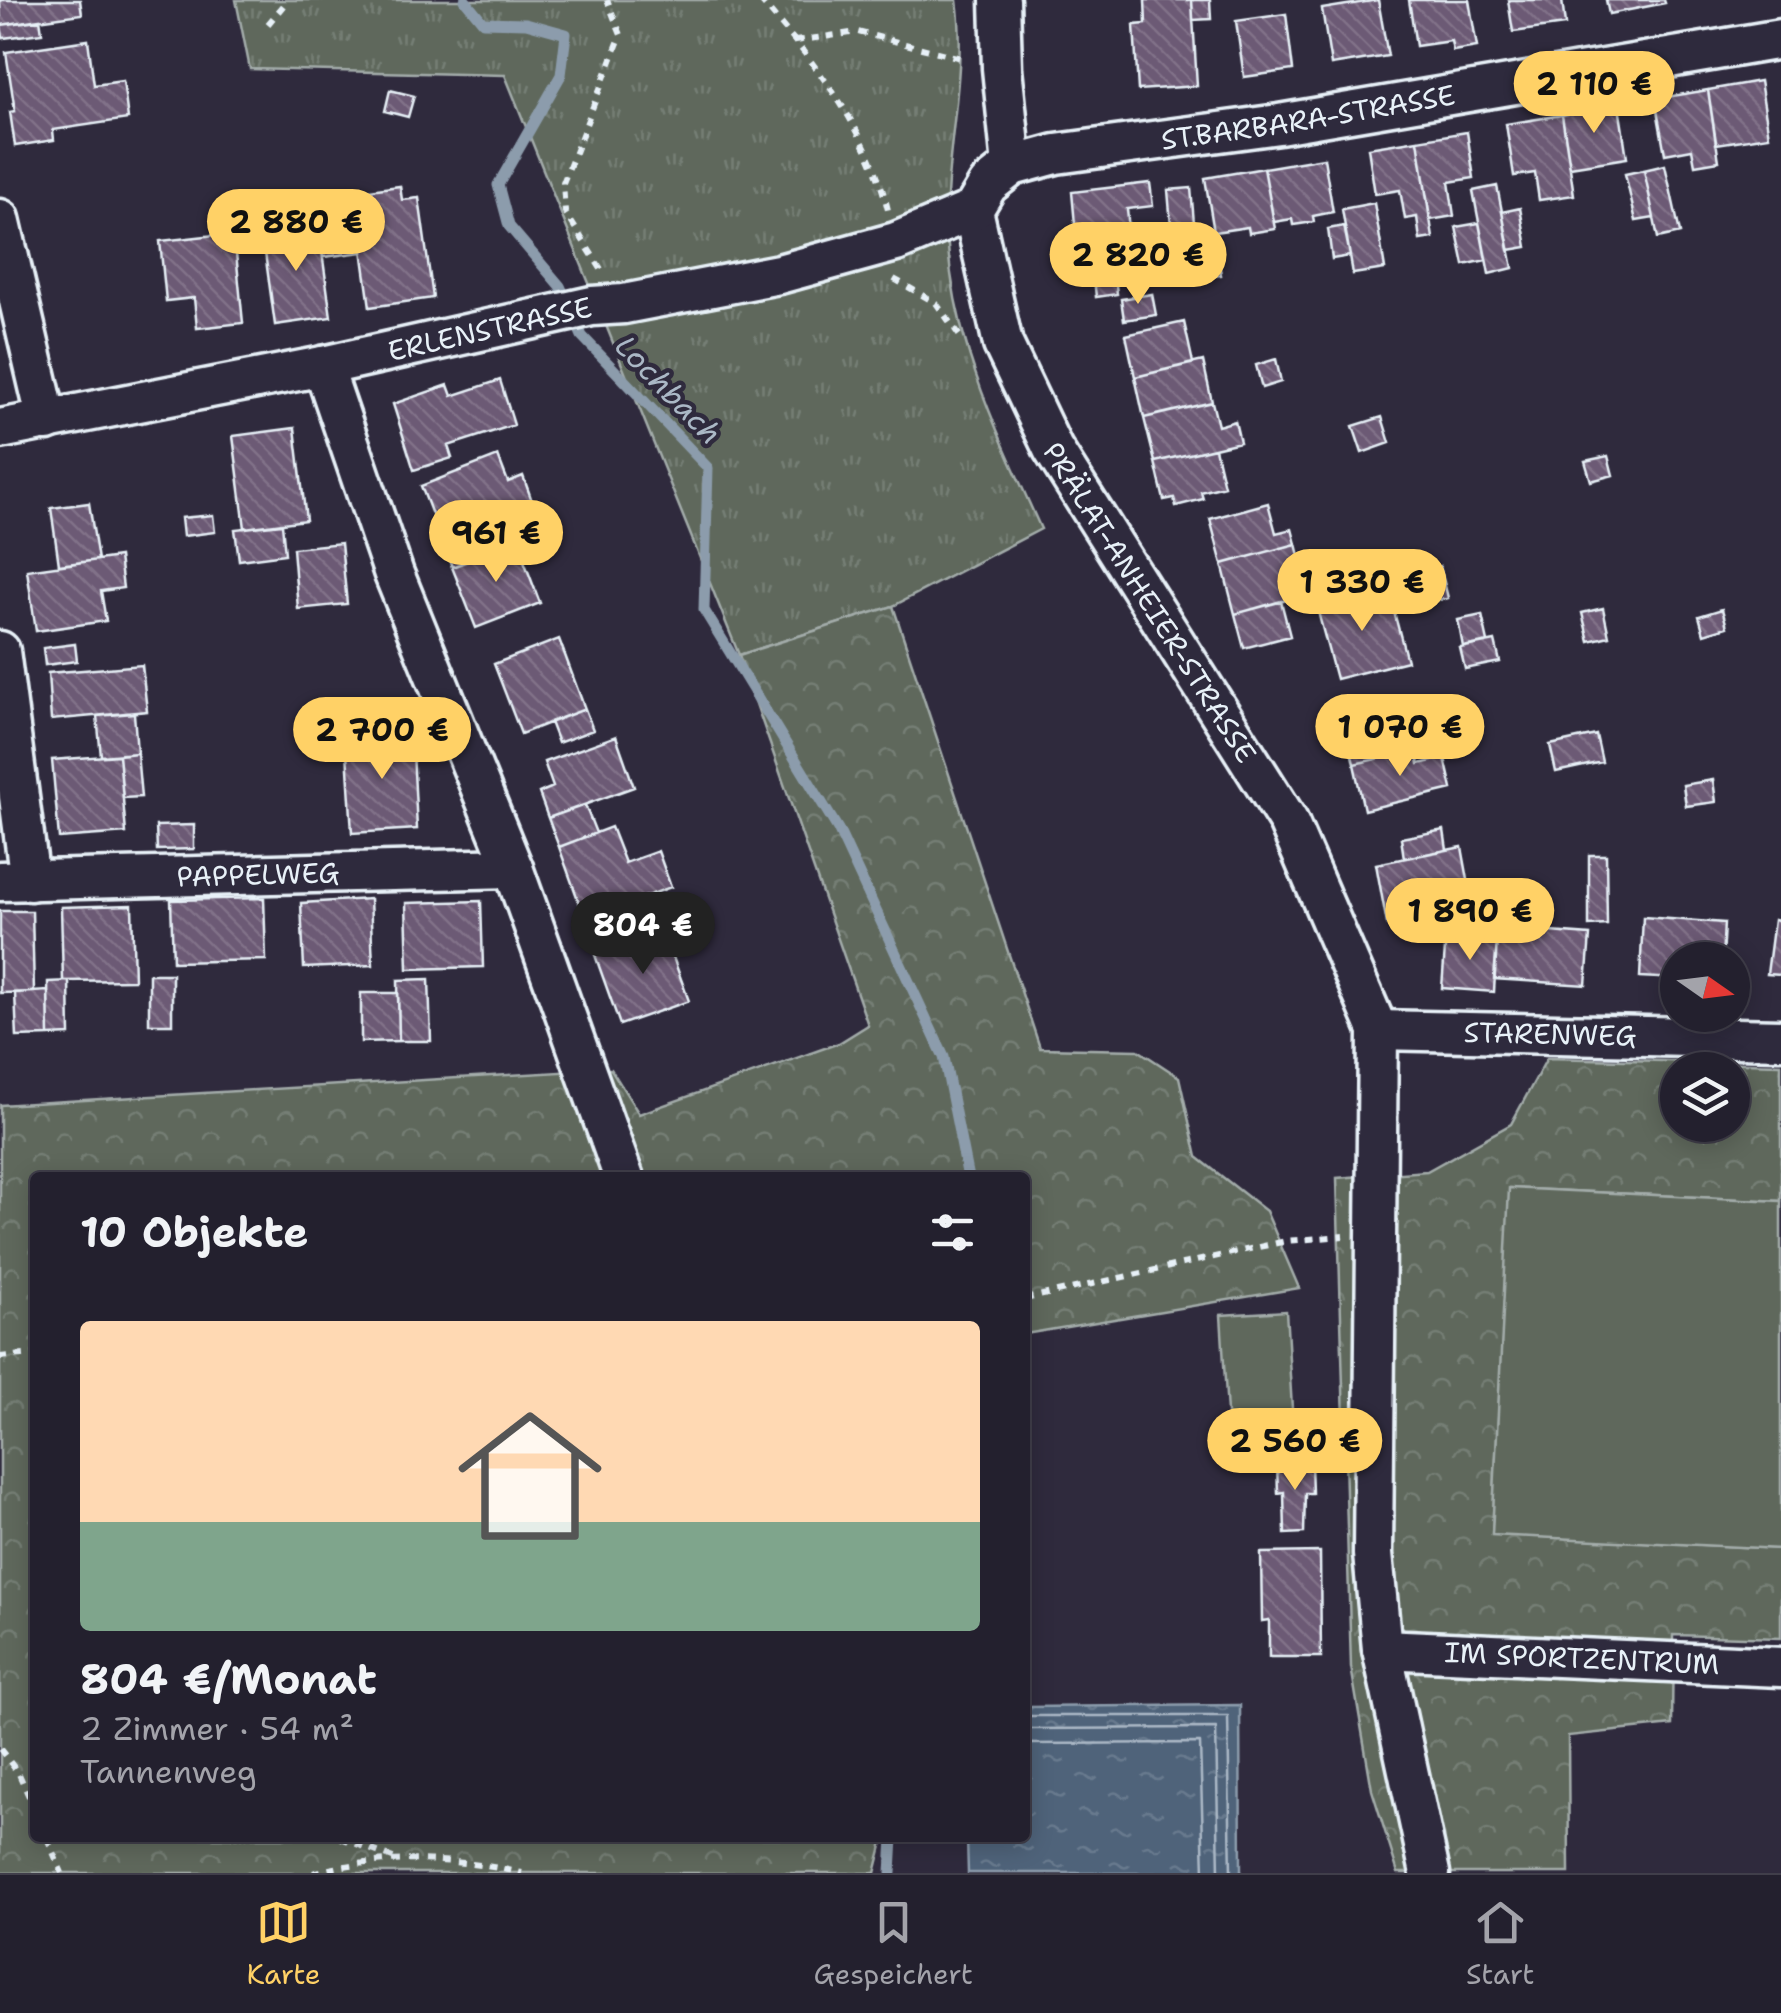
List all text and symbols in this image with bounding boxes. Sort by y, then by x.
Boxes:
pin: 2 110 € [1502,51,1686,136]
text: 2 110 € [1536,62,1652,105]
street label: ST.BARBARA-STRASSE [1159,76,1458,159]
pin: 2 880 € [204,189,388,274]
text: 2 880 € [229,200,363,243]
pin: 2 820 € [1046,222,1230,307]
text: 2 820 € [1072,233,1204,276]
street label: ERLENSTRASSE [384,288,595,370]
water label: Lochbach [606,326,731,453]
street label: PRÄLAT-ANHEIER-STRASSE [1034,435,1265,770]
pin: 961 € [426,500,566,585]
text: 961 € [451,511,541,554]
pin: 1 330 € [1270,549,1454,634]
text: 1 330 € [1299,560,1425,603]
pin: 1 070 € [1308,694,1492,779]
pin: 2 700 € [290,697,474,782]
text: 1 070 € [1337,705,1463,748]
text: 2 700 € [315,708,449,751]
street label: PAPPELWEG [176,853,340,896]
pin: 1 890 € [1378,878,1562,963]
text: 1 890 € [1407,889,1533,932]
pin: 804 € [573,892,713,977]
text: 804 € [593,903,693,946]
north arrow [1660,942,1750,1032]
map controls [1660,942,1750,1142]
street label: STARENWEG [1463,1013,1637,1055]
button: layers [1660,1052,1750,1142]
text: 10 Objekte [80,1204,308,1260]
icon: filters [925,1205,980,1260]
icon: home [440,1386,620,1566]
pin: 2 560 € [1203,1408,1387,1493]
text: 2 560 € [1229,1419,1361,1462]
street label: IM SPORTZENTRUM [1444,1633,1720,1683]
text: 804 €/Monat [80,1651,377,1707]
text: 2 Zimmer · 54 m² [80,1707,354,1750]
text: Tannenweg [80,1750,257,1793]
tab: Karte [247,1895,321,1993]
tab: Gespeichert [814,1895,973,1993]
tab: Start [1466,1895,1534,1993]

